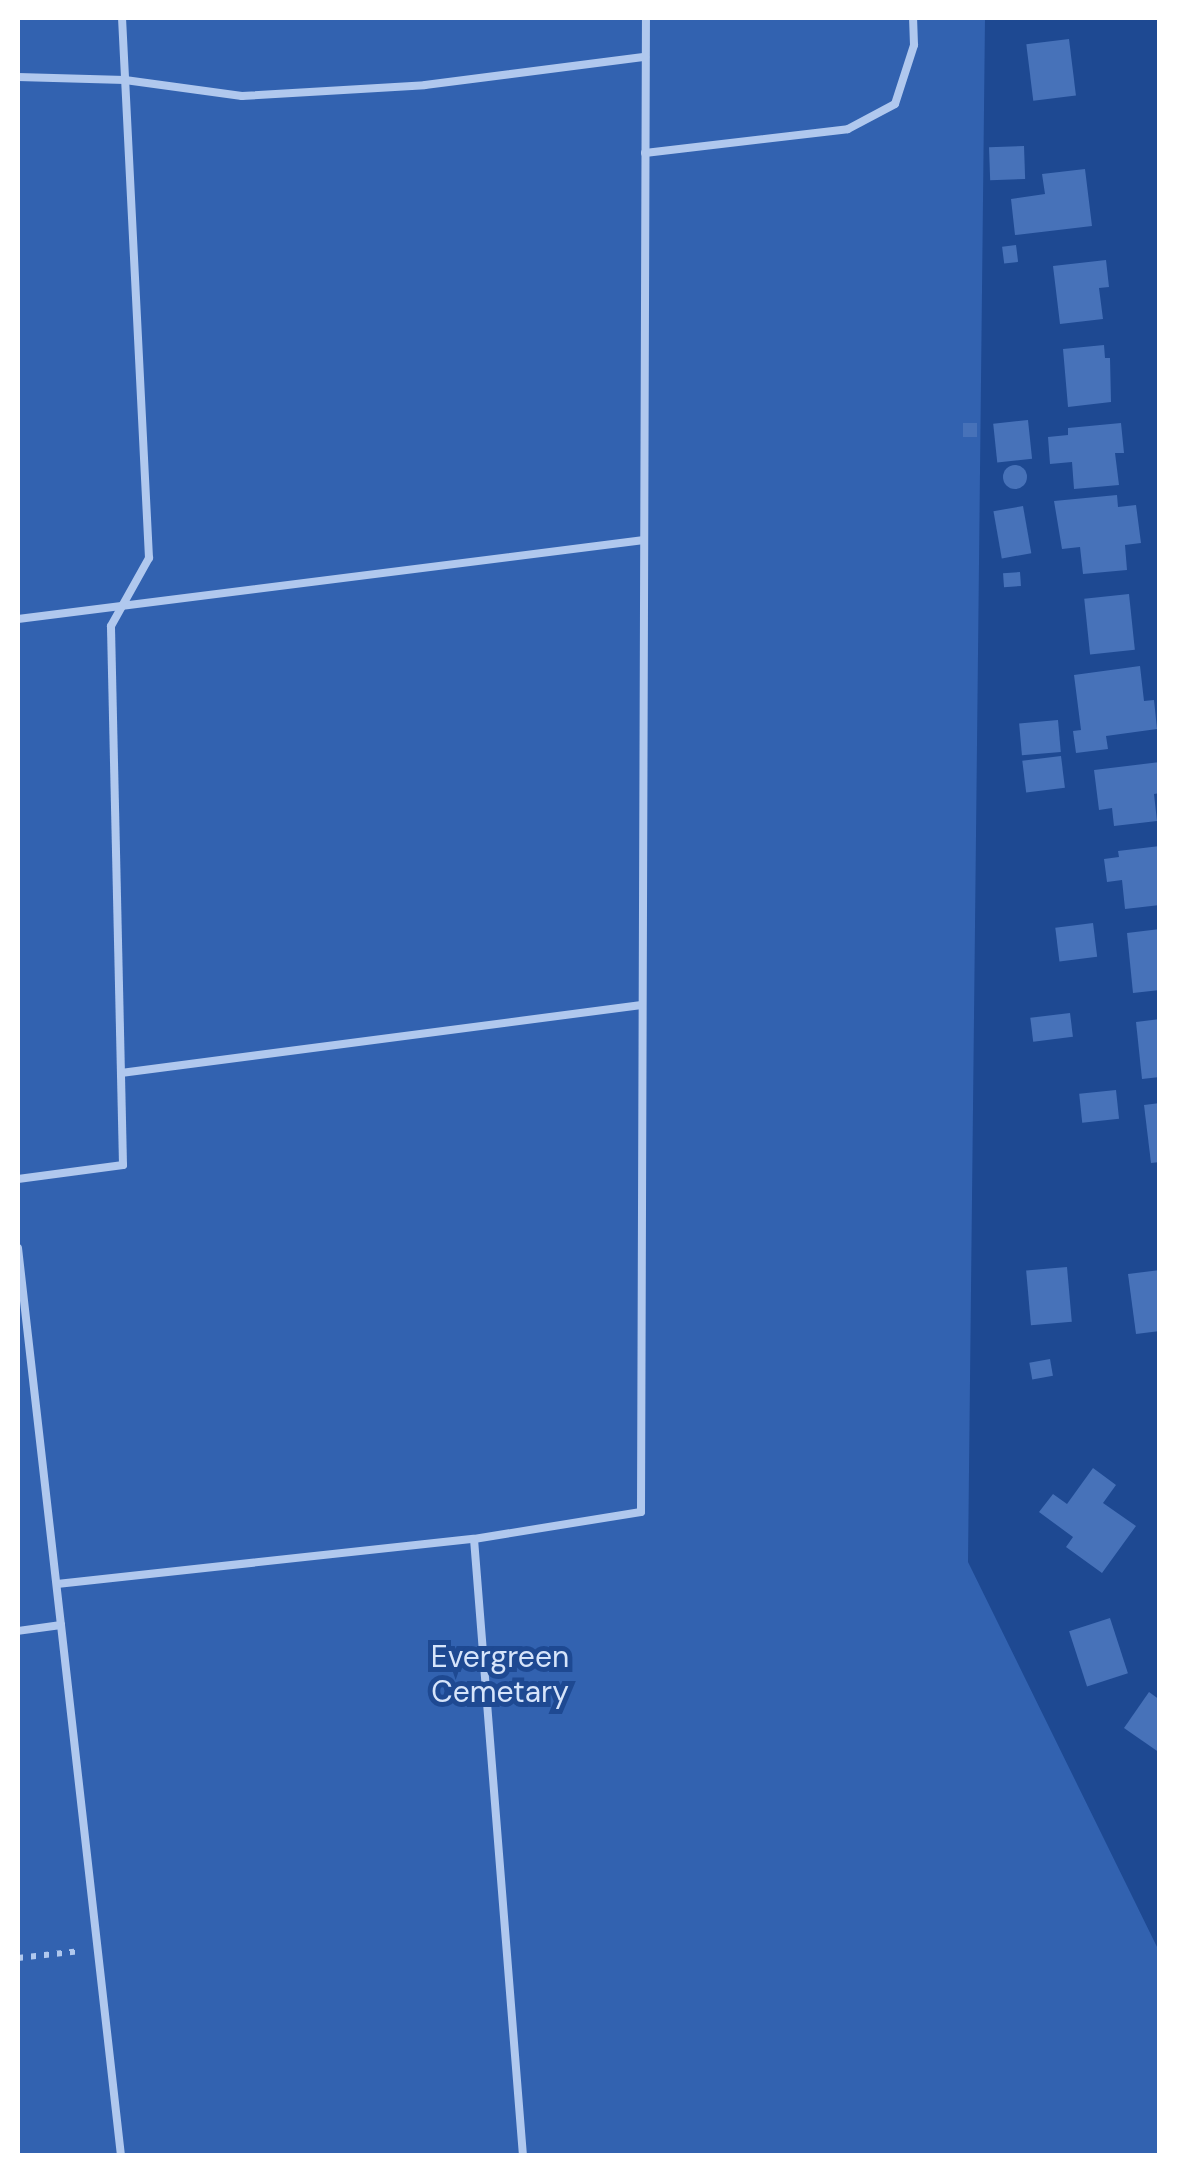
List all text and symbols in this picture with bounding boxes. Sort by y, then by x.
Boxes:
park label: Evergreen Cemetary [431,1639,569,1710]

